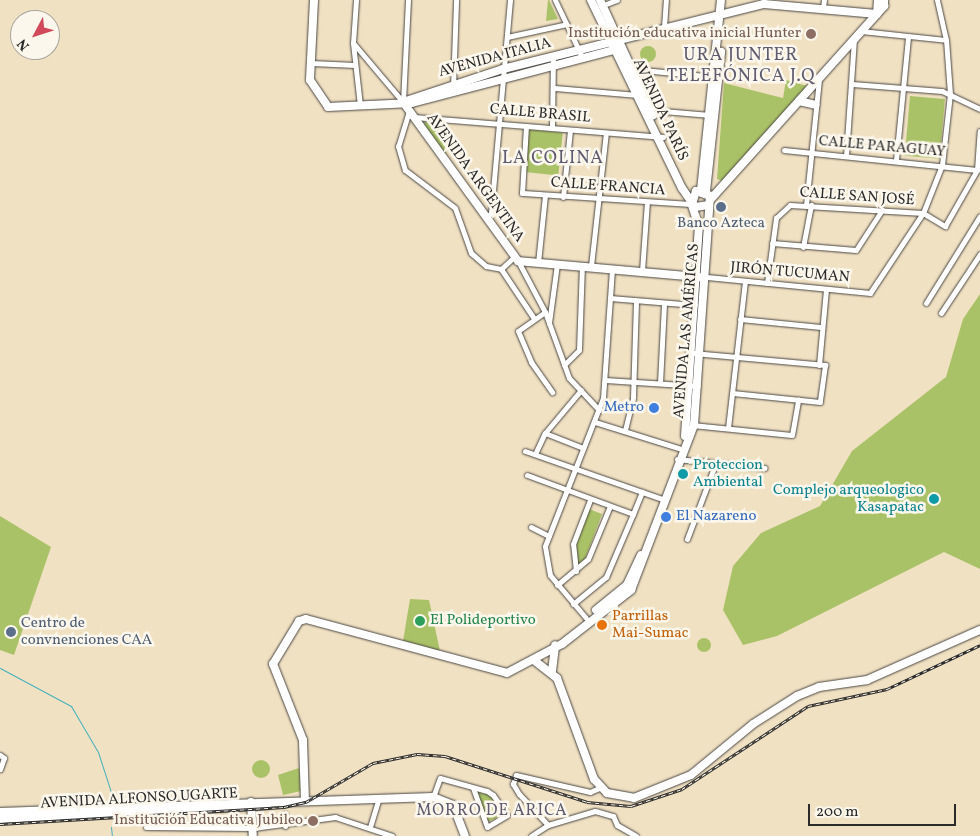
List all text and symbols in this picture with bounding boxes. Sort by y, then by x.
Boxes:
north arrow [10,10,60,60]
place label: Institución educativa inicial Hunter [568,25,801,43]
marker: Institución educativa inicial Hunter [805,28,817,40]
text: N [13,34,34,54]
street label: AVENIDA ITALIA [437,34,553,82]
district label: URA JUNTER TELEFÓNICA J.Q [665,46,817,88]
street label: AVENIDA PARÍS [628,56,692,164]
street label: CALLE BRASIL [489,101,591,127]
street label: AVENIDA ARGENTINA [422,110,528,246]
street label: CALLE PARAGUAY [818,132,946,162]
district label: LA COLINA [501,148,605,170]
street label: CALLE FRANCIA [550,174,666,200]
street label: CALLE SAN JOSÉ [799,184,915,210]
marker: Banco Azteca [715,201,727,213]
place label: Banco Azteca [677,215,765,233]
street label: AVENIDA LAS AMÉRICAS [670,243,704,419]
street label: JIRÓN TUCUMAN [729,259,851,287]
place label: Metro [604,399,644,417]
marker: Metro [648,402,660,414]
place label: Proteccion Ambiental [693,456,763,491]
marker: Proteccion Ambiental [677,468,689,480]
place label: Complejo arqueologico Kasapatac [773,481,924,516]
marker: Complejo arqueologico Kasapatac [928,493,940,505]
place label: El Nazareno [676,508,756,526]
marker: El Nazareno [660,511,672,523]
place label: Parrillas Mai-Sumac [612,607,688,642]
place label: El Polideportivo [430,612,536,630]
place label: Centro de convnenciones CAA [21,614,152,649]
marker: El Polideportivo [414,615,426,627]
marker: Parrillas Mai-Sumac [596,619,608,631]
marker: Centro de convnenciones CAA [5,626,17,638]
street label: AVENIDA ALFONSO UGARTE [40,785,238,813]
scale bar [810,794,958,826]
district label: MORRO DE ARICA [415,801,569,821]
text: 200 m [816,802,859,823]
place label: Institución Educativa Jubileo [114,812,303,830]
marker: Institución Educativa Jubileo [307,815,319,827]

